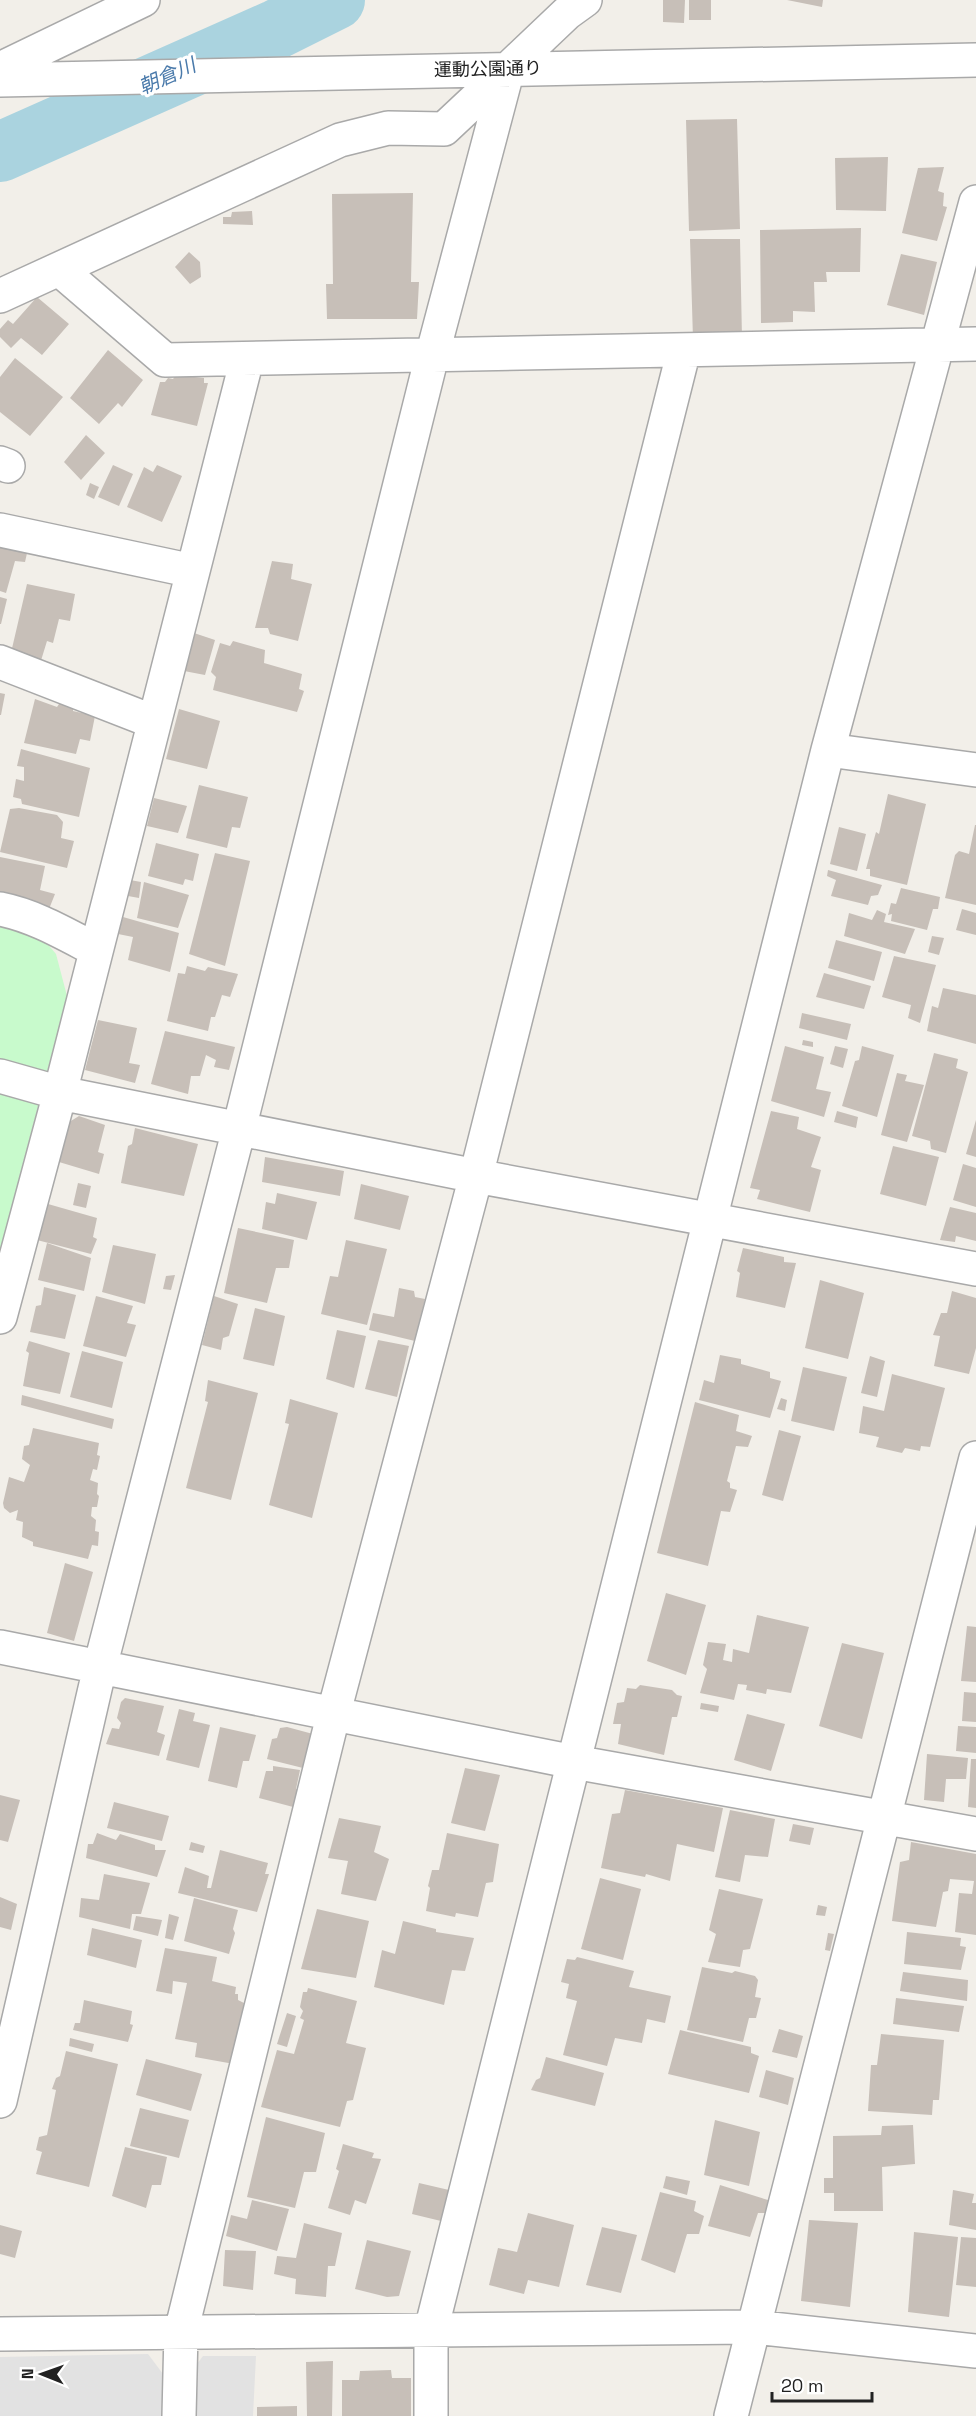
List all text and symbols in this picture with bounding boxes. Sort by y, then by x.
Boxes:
water label: 朝倉川 [134,51,202,100]
street label: 運動公園通り [434,56,542,81]
north arrow [12,2344,72,2404]
scale bar [772,2365,872,2403]
text: N [17,2368,38,2379]
text: 20 m [781,2374,824,2397]

